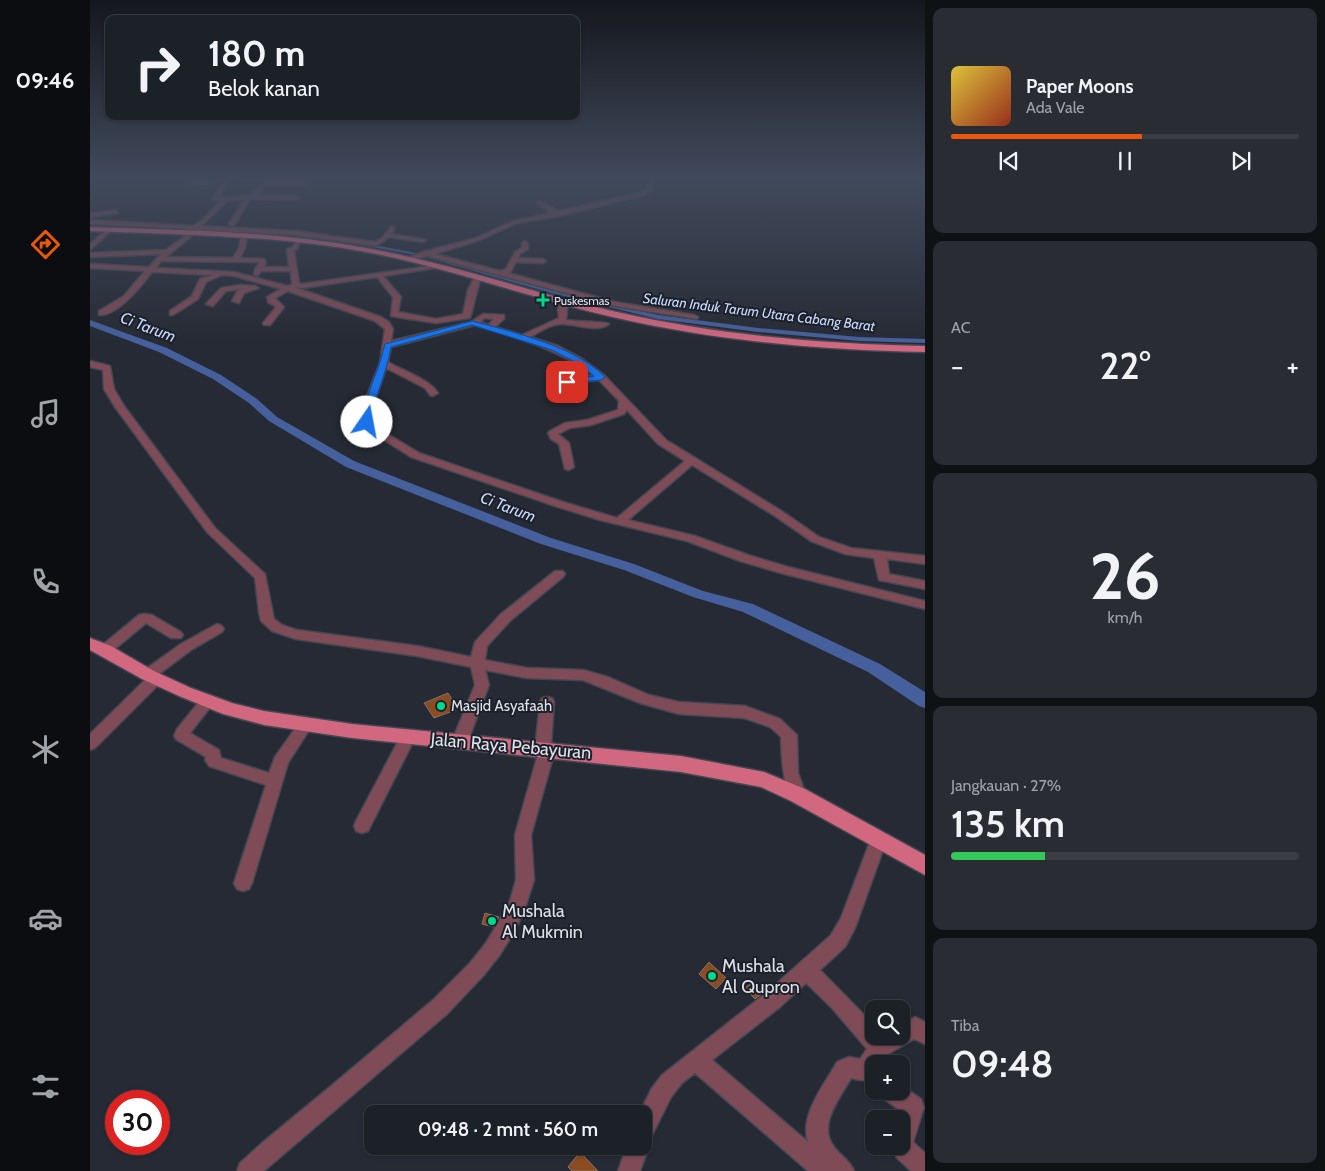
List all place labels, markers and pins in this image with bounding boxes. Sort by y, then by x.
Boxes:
marker: Puskesmas [536,293,550,307]
place label: Puskesmas [554,293,610,308]
pin [546,361,588,403]
place label: Masjid Asyafaah [451,697,552,715]
marker: Masjid Asyafaah [435,700,447,712]
place label: Mushala Al Mukmin [502,900,583,943]
marker: Mushala Al Mukmin [486,915,498,927]
place label: Mushala Al Qupron [722,955,800,998]
marker: Mushala Al Qupron [706,970,718,982]

